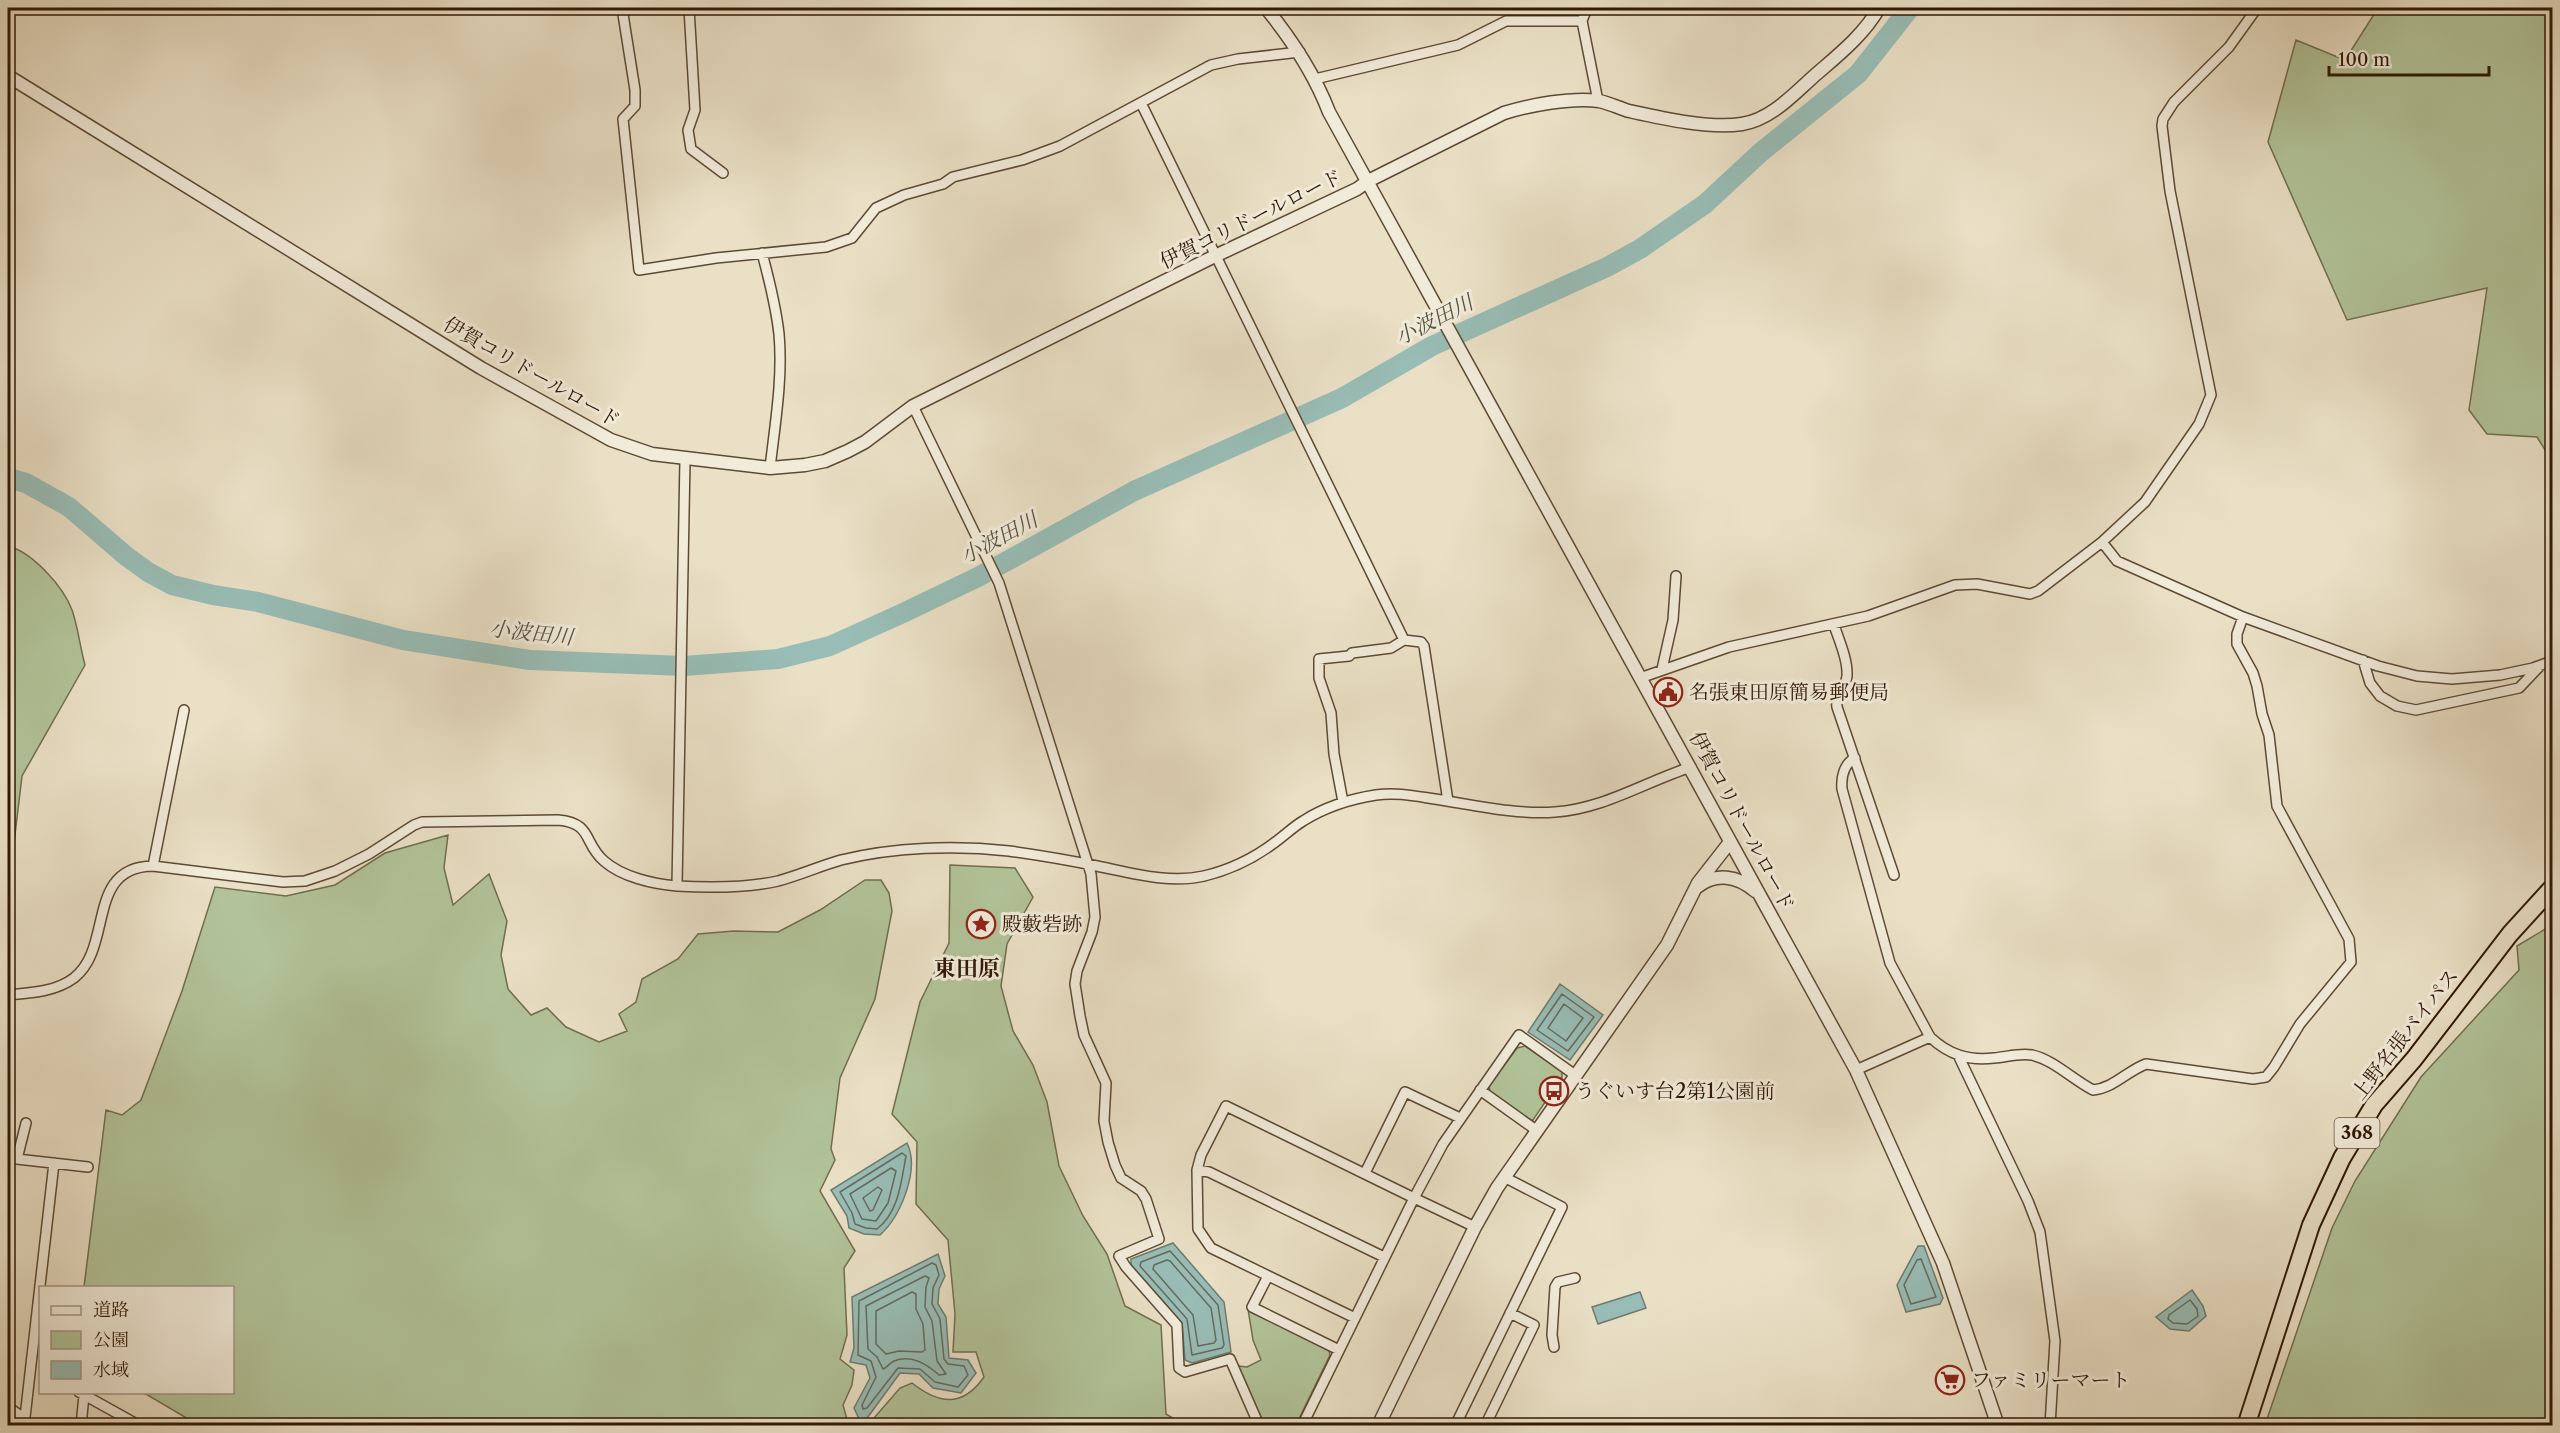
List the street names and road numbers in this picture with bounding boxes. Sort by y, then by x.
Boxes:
street label: 伊賀コリドールロード [1156,164,1346,274]
street label: 伊賀コリドールロード [440,312,624,432]
street label: 伊賀コリドールロード [1685,727,1799,915]
street label: 上野名張バイパス [2346,964,2464,1104]
road number: 368 [2334,1118,2380,1148]

